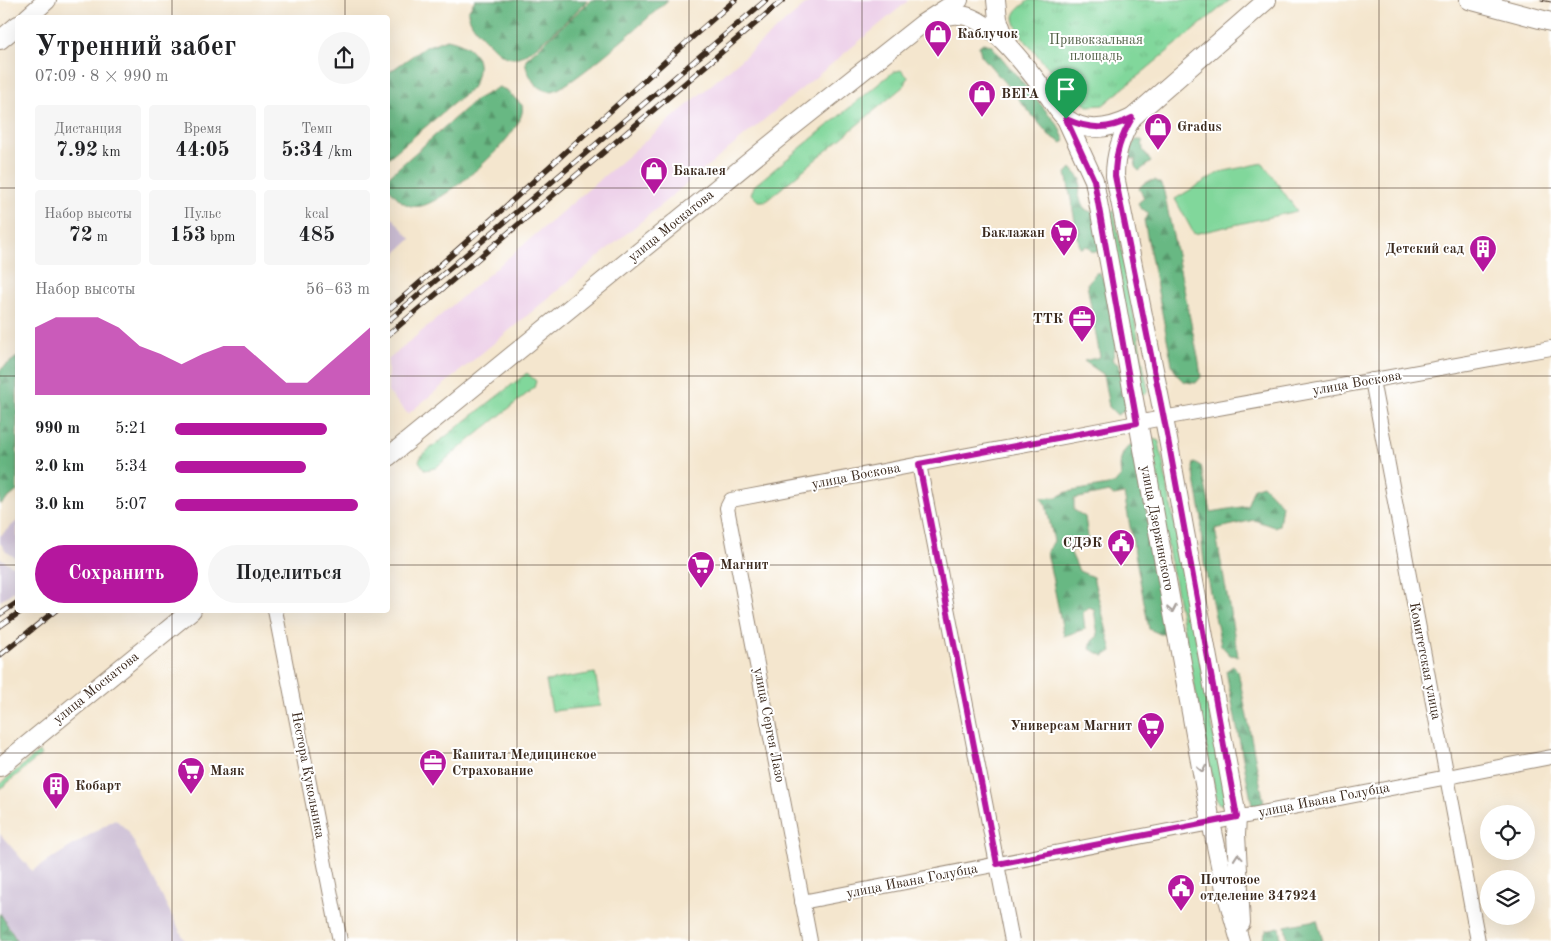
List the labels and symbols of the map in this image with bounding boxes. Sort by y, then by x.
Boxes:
shop icon: Каблучок [923,19,953,58]
place label: Каблучок [957,27,1019,41]
park label: Привокзальная площадь [1049,33,1143,63]
pin [1045,68,1087,119]
shop icon: ВЕГА [967,79,997,118]
place label: ВЕГА [1001,87,1040,101]
shop icon: Gradus [1143,112,1173,151]
place label: Gradus [1177,120,1222,134]
shop icon: Бакалея [639,156,669,195]
place label: Бакалея [673,164,726,178]
street label: улица Москатова [626,187,717,265]
supermarket icon: Баклажан [1049,218,1079,257]
place label: Баклажан [981,226,1045,240]
building icon: Детский сад [1468,234,1498,273]
place label: Детский сад [1385,242,1464,256]
office icon: ТТК [1067,304,1097,343]
place label: ТТК [1033,312,1064,326]
street label: улица Воскова [1311,368,1403,398]
street label: улица Воскова [810,461,902,491]
street label: улица Дзержинского [1138,464,1176,592]
public building icon: СДЭК [1106,528,1136,567]
place label: СДЭК [1063,536,1103,550]
supermarket icon: Магнит [686,550,716,589]
place label: Магнит [720,558,769,572]
street label: Комитетская улица [1407,601,1443,721]
one-way arrow [1166,605,1176,614]
street label: улица Москатова [51,649,142,727]
street label: улица Сергея Лазо [751,666,787,784]
street label: Нестора Кукольника [289,710,327,840]
supermarket icon: Универсам Магнит [1136,711,1166,750]
place label: Универсам Магнит [1010,719,1132,733]
office icon: Капитал Медицинское Страхование [418,748,448,787]
place label: Капитал Медицинское Страхование [452,748,597,778]
supermarket icon: Маяк [176,756,206,795]
place label: Маяк [210,764,245,778]
one-way arrow [1196,765,1206,774]
building icon: Кобарт [41,771,71,810]
place label: Кобарт [75,779,121,793]
street label: улица Ивана Голубца [1257,780,1391,820]
one-way arrow [1233,853,1244,861]
street label: улица Ивана Голубца [845,861,979,901]
public building icon: Почтовое отделение 347924 [1166,873,1196,912]
place label: Почтовое отделение 347924 [1200,873,1317,903]

